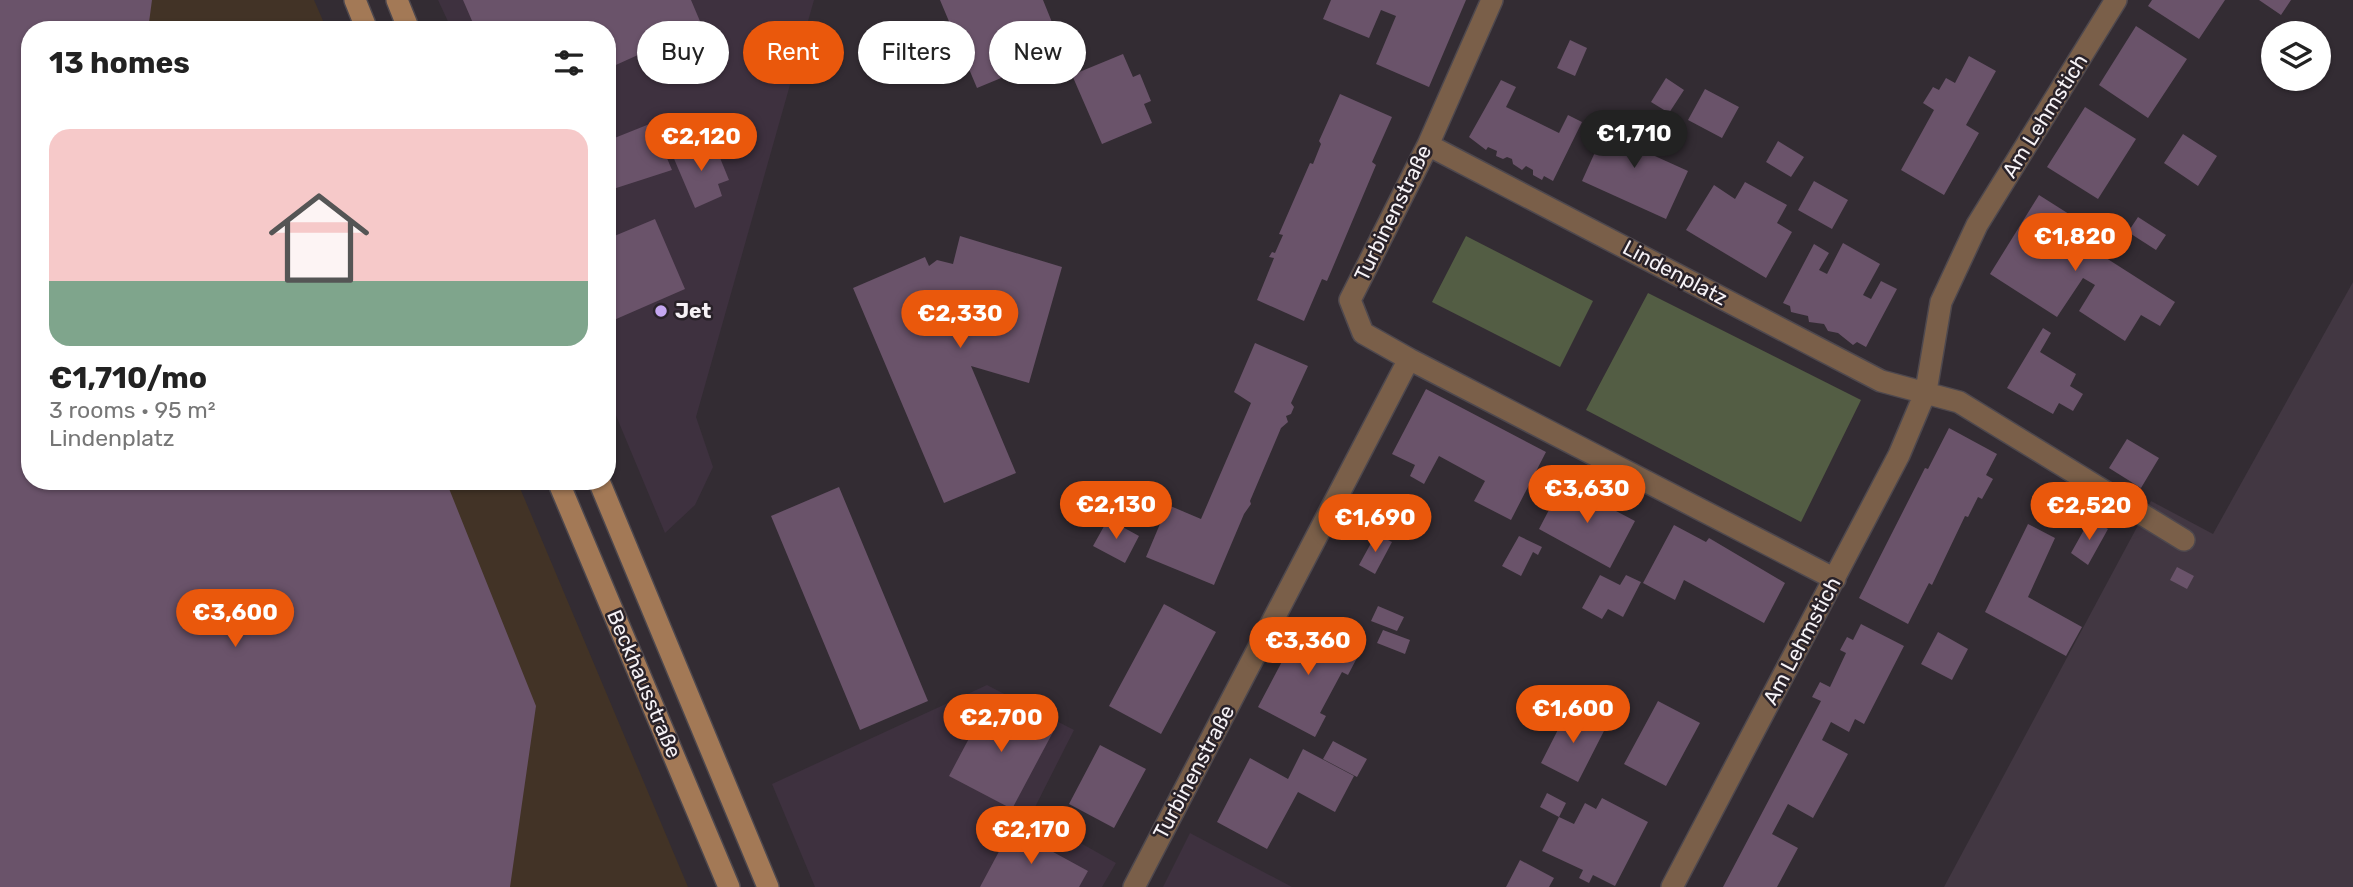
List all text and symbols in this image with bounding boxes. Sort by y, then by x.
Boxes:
chip: Buy [637,21,729,84]
chip: Rent [743,21,844,84]
chip: Filters [858,21,975,84]
chip: New [989,21,1086,84]
map controls [2261,21,2331,91]
button: layers [2261,21,2331,91]
icon: filters [550,44,588,82]
text: 13 homes [49,45,190,81]
street label: Am Lehmstich [1997,49,2093,182]
pin: €1,710 [1577,110,1691,170]
pin: €2,120 [644,114,758,173]
text: €1,710 [1596,119,1672,147]
text: €2,120 [661,122,741,150]
street label: Turbinenstraße [1349,141,1436,285]
icon: home [256,175,382,301]
pin: €1,820 [2018,214,2132,273]
text: €1,820 [2034,222,2116,250]
street label: Lindenplatz [1619,235,1732,311]
pin: €2,330 [903,290,1017,350]
place label: Jet [675,298,712,323]
text: €2,330 [917,299,1003,327]
marker: Jet [653,303,669,319]
text: €1,710/mo [49,360,207,396]
text: 3 rooms · 95 m² [49,396,216,424]
text: Lindenplatz [49,424,175,452]
pin: €3,630 [1530,466,1644,525]
text: €3,630 [1544,474,1630,502]
pin: €2,130 [1059,482,1173,541]
pin: €2,520 [2032,482,2146,542]
text: €2,130 [1076,490,1156,518]
text: €2,520 [2047,491,2131,519]
pin: €1,690 [1318,494,1432,554]
text: €1,690 [1334,503,1416,531]
street label: Am Lehmstich [1757,573,1846,709]
pin: €3,600 [178,590,292,649]
text: €3,600 [192,598,278,626]
street label: Beckhausstraße [602,606,687,762]
pin: €3,360 [1251,618,1365,677]
text: €3,360 [1265,626,1351,654]
pin: €1,600 [1516,686,1630,745]
pin: €2,700 [944,694,1058,754]
text: €1,600 [1532,694,1614,722]
street label: Turbinenstraße [1148,700,1239,843]
text: €2,700 [959,703,1043,731]
pin: €2,170 [974,806,1088,866]
text: €2,170 [992,815,1070,843]

